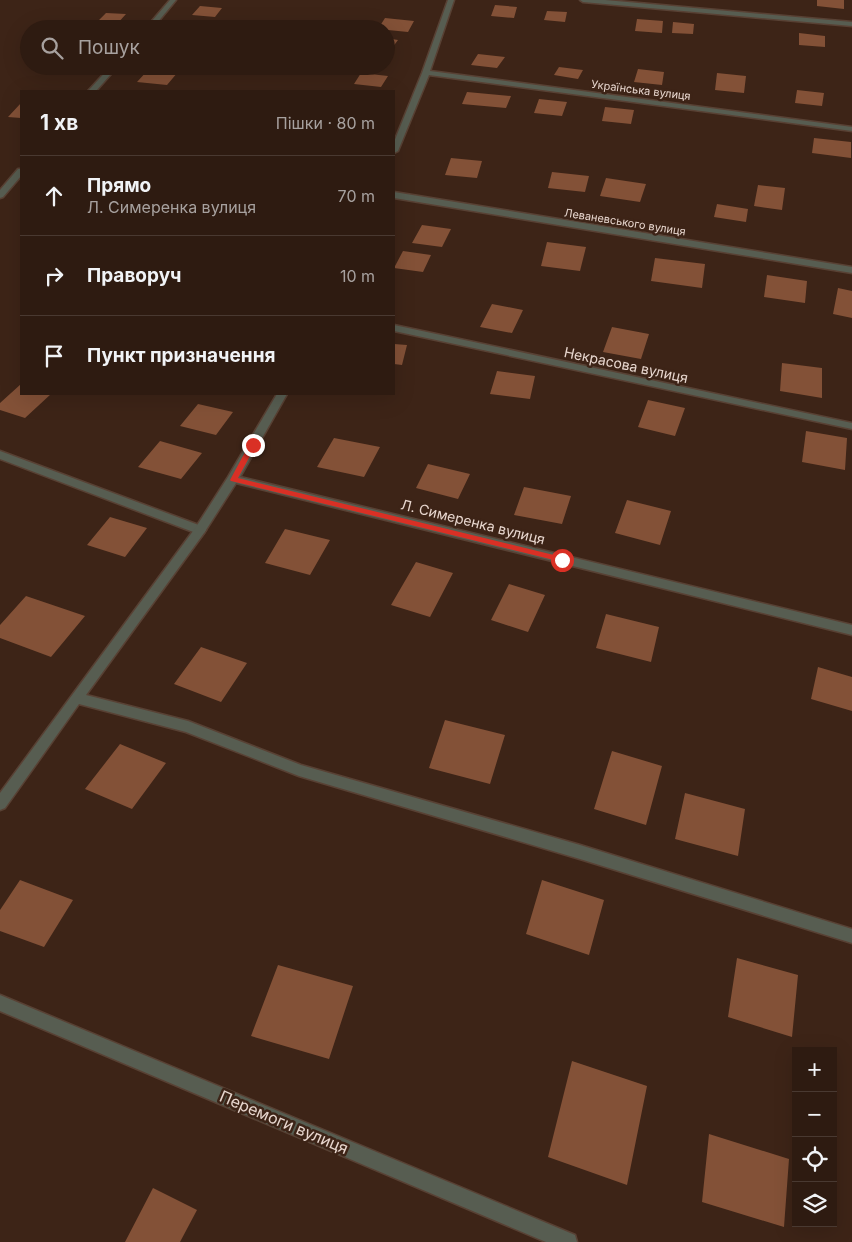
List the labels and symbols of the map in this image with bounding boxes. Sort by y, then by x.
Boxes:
street label: Українська вулиця [590,77,692,103]
street label: Леваневського вулиця [563,205,687,239]
street label: Некрасова вулиця [563,343,690,386]
route end [242,434,265,457]
street label: Л. Симеренка вулиця [399,495,547,548]
route start [551,549,574,572]
street label: Перемоги вулиця [217,1086,351,1158]

